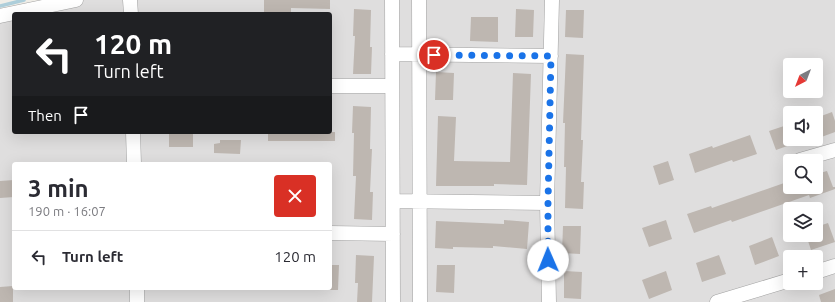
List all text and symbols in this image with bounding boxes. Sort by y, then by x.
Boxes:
icon: left [28,28,80,80]
text: 120 m [94,28,172,59]
pin [417,38,451,72]
icon: arrive [423,44,445,66]
north arrow [783,58,823,98]
map controls [783,58,823,290]
text: Turn left [94,61,164,81]
icon: arrive [70,104,92,126]
button: sound [783,106,823,146]
text: Then [28,107,62,124]
button: search [783,154,823,194]
text: 3 min [28,175,89,202]
button: close [274,175,316,217]
button: layers [783,202,823,242]
text: 190 m · 16:07 [28,204,106,218]
position arrow [527,239,569,281]
icon: left [28,246,50,268]
text: Turn left [62,248,123,265]
text: 120 m [274,248,316,265]
button: + [783,250,823,290]

